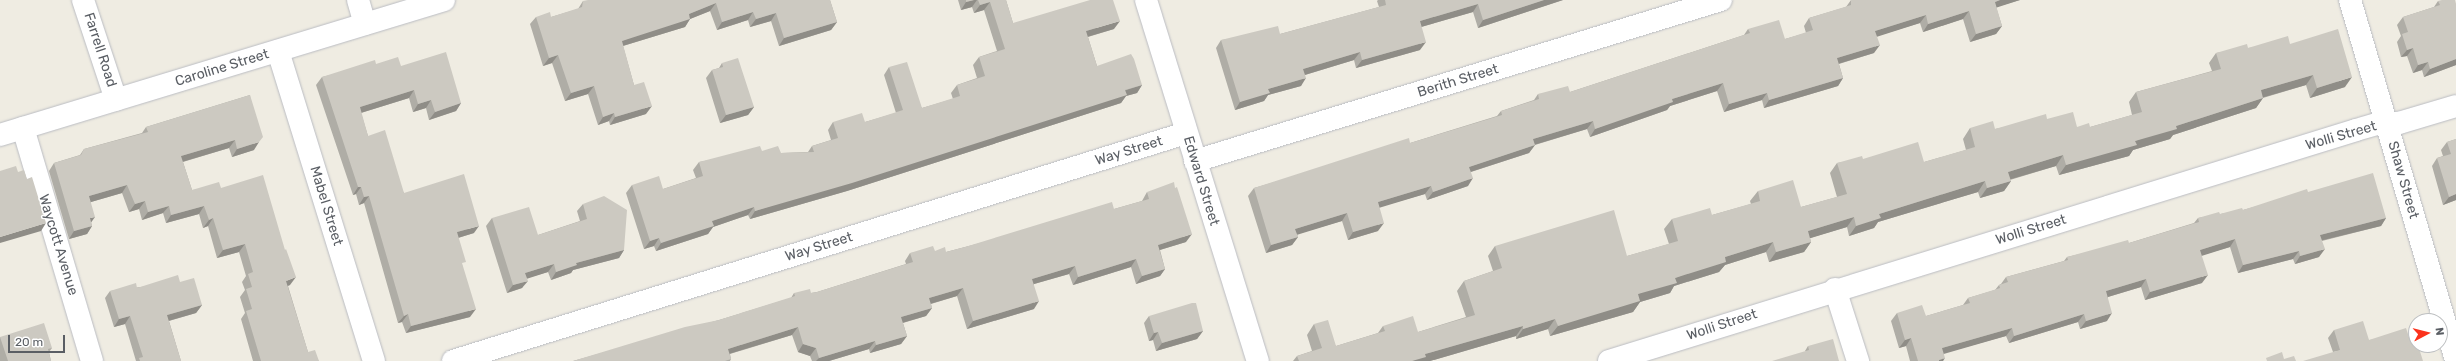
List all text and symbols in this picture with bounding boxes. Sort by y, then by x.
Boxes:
street label: Farrell Road [80,11,120,89]
street label: Caroline Street [173,46,271,90]
street label: Berith Street [1415,61,1501,101]
street label: Wolli Street [2304,118,2378,154]
street label: Way Street [1093,133,1165,169]
street label: Edward Street [1179,134,1223,228]
street label: Shaw Street [2384,139,2422,221]
street label: Mabel Street [306,164,346,248]
street label: Waycott Avenue [35,192,81,298]
street label: Wolli Street [1994,211,2068,249]
street label: Way Street [783,229,855,265]
street label: Wolli Street [1685,306,1759,344]
north arrow [2408,313,2448,353]
scale bar [10,327,67,353]
text: N [2432,327,2446,336]
text: 20 m [15,335,43,349]

